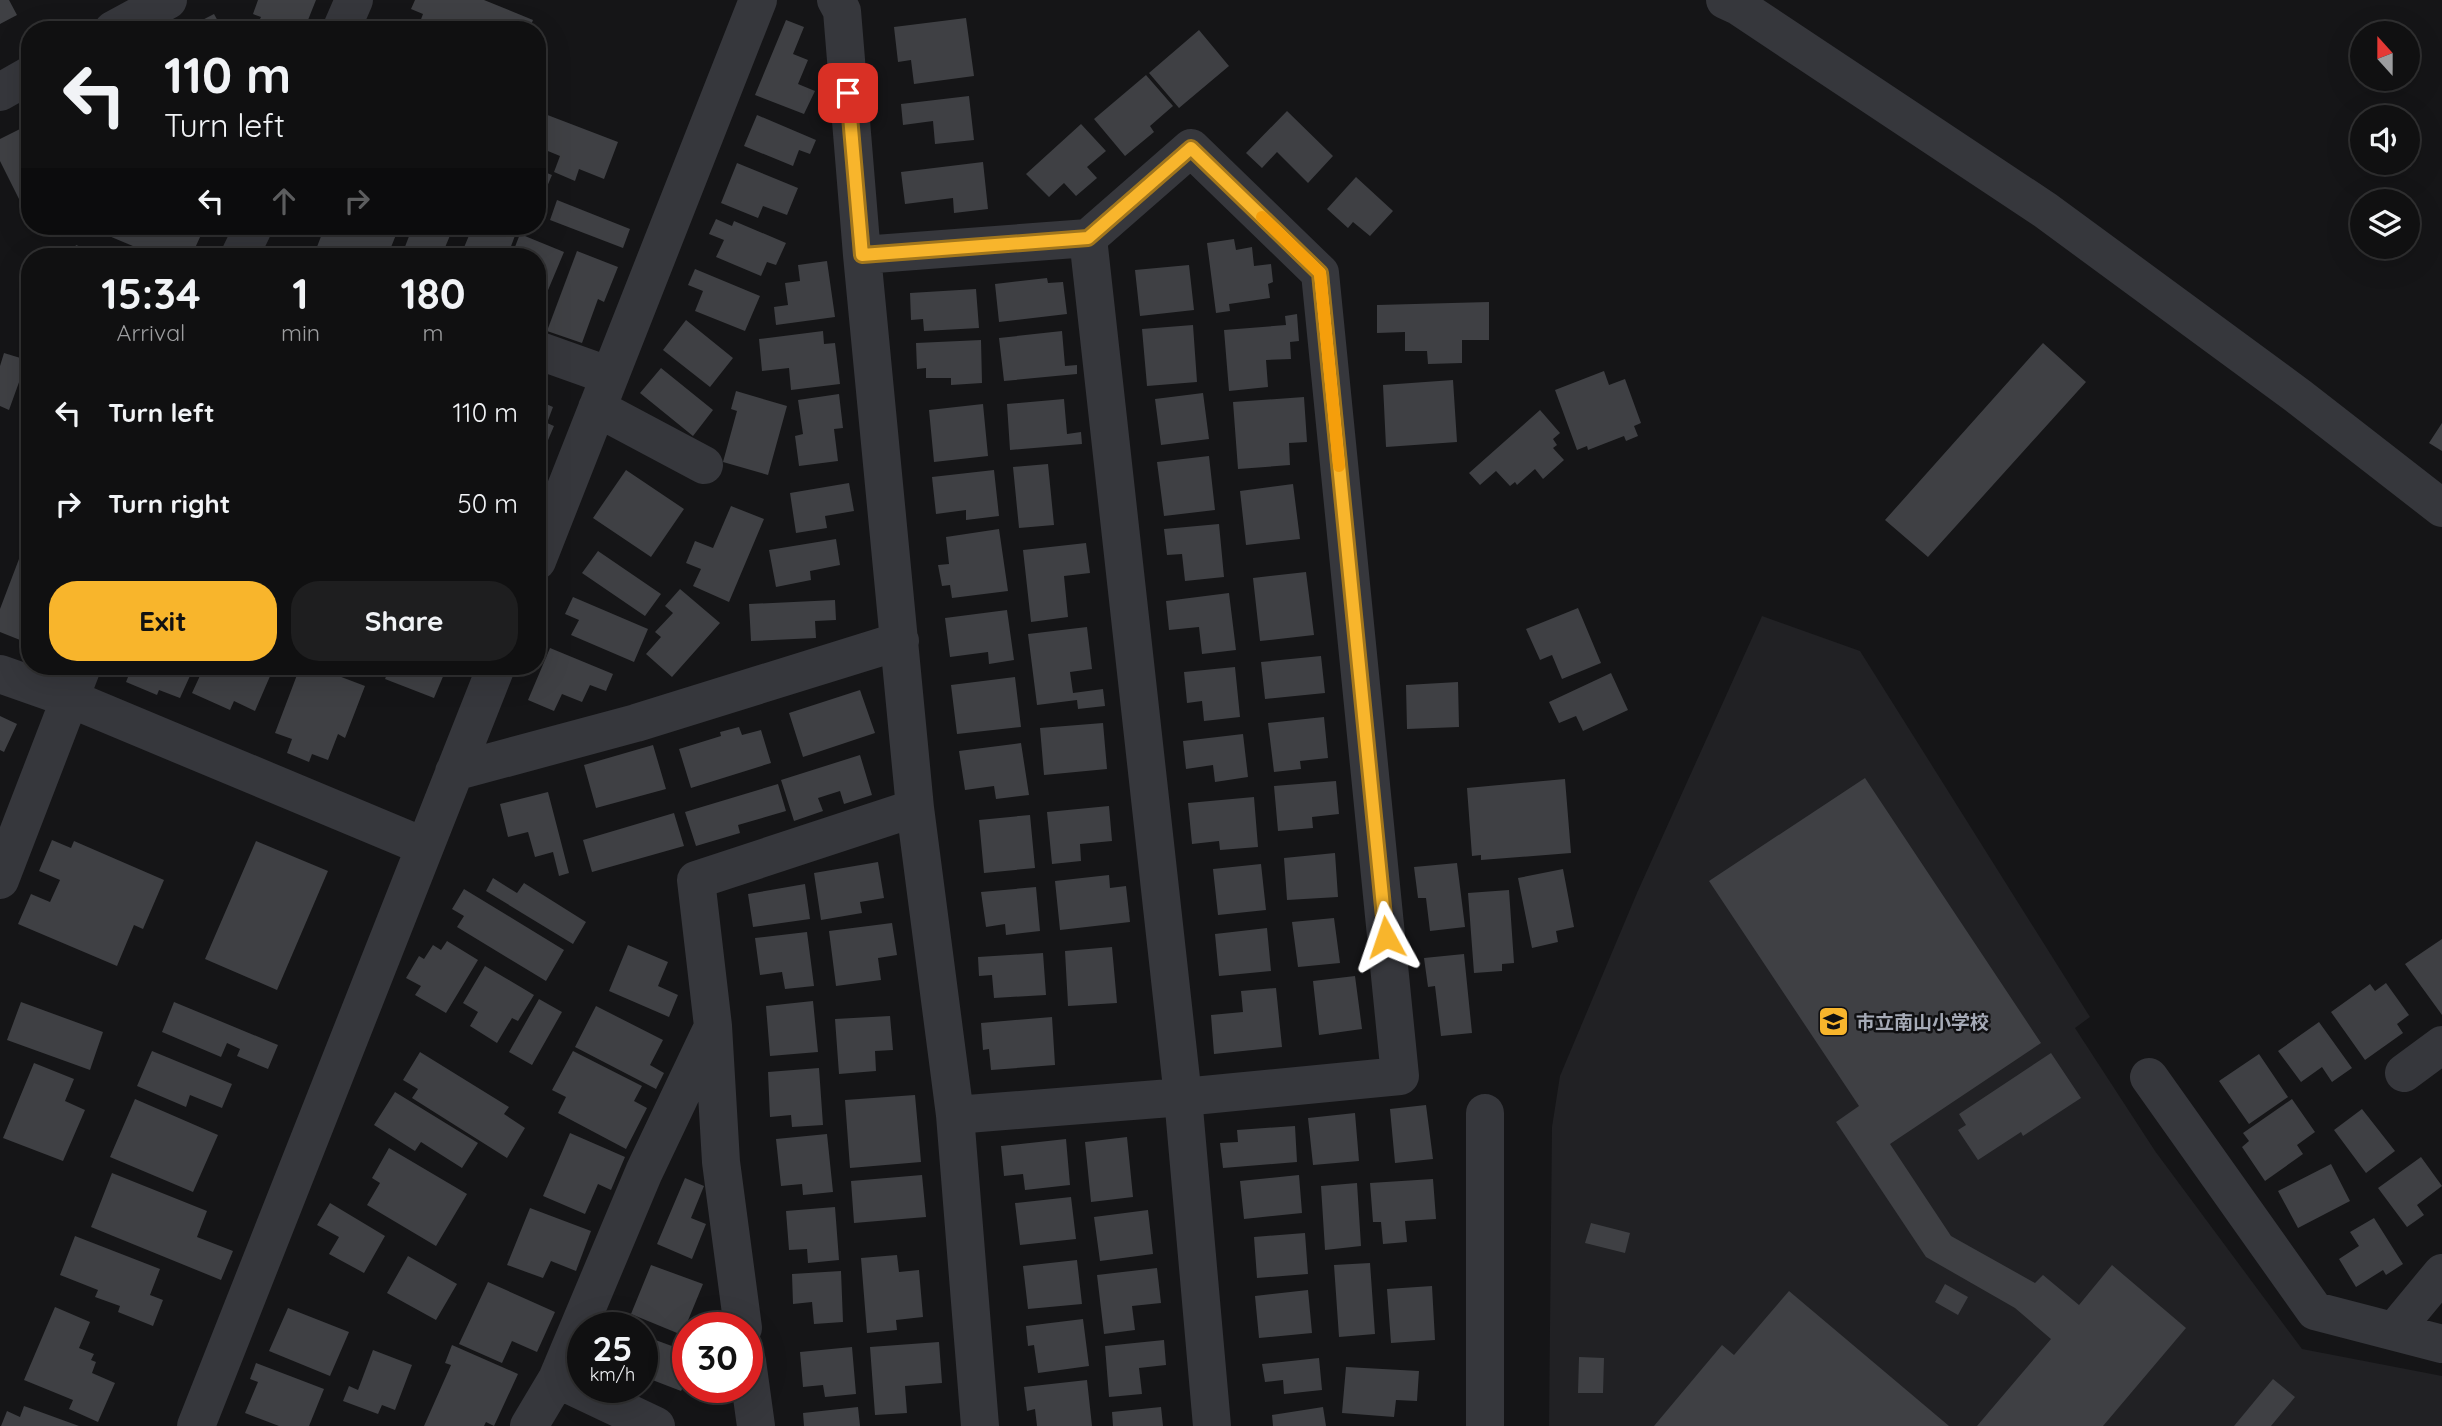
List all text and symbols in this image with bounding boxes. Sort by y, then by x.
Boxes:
north arrow [2350,21,2420,91]
map controls [2350,21,2420,259]
text: 110 m [164,44,291,105]
icon: left [49,49,140,140]
pin [818,63,878,123]
icon: arrive [829,74,867,112]
text: Turn left [164,105,285,145]
button: sound [2350,105,2420,175]
icon: left [192,182,230,220]
icon: ahead [265,182,303,220]
icon: right [338,182,376,220]
button: layers [2350,189,2420,259]
text: 15:34 [101,267,201,320]
text: 1 [292,267,309,320]
text: 180 [400,267,466,320]
text: Arrival [117,318,185,347]
text: min [281,318,320,347]
text: m [423,318,444,347]
icon: left [49,394,87,432]
text: Turn left [108,396,215,429]
text: 110 m [452,396,518,429]
icon: right [49,485,87,523]
text: Turn right [108,487,230,520]
text: 50 m [458,487,518,520]
button: Exit [49,581,277,661]
button: Share [291,581,518,661]
position arrow [1349,900,1423,974]
school or university icon: 市立南山小学校 [1816,1005,1850,1039]
place label: 市立南山小学校 [1856,1010,1989,1034]
speed limit sign: 30 [672,1312,763,1403]
text: 25 [592,1326,633,1370]
text: km/h [590,1363,635,1386]

